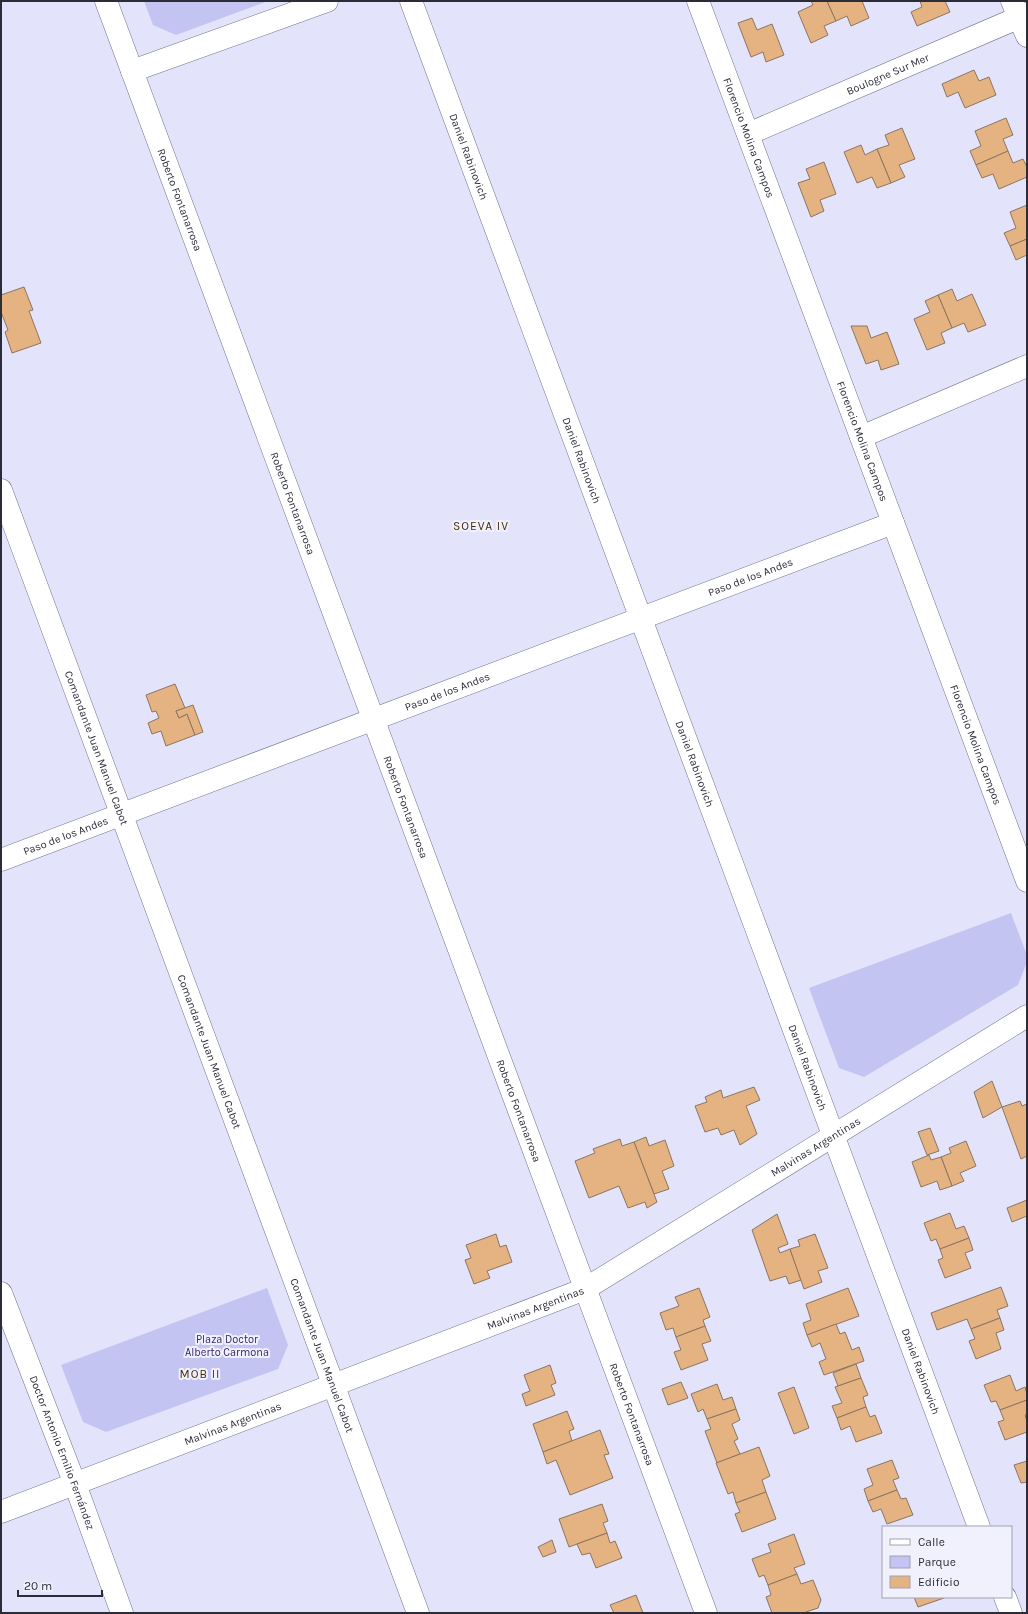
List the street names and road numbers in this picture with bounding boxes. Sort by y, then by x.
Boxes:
street label: Boulogne Sur Mer [844,50,931,97]
street label: Florencio Molina Campos [721,76,778,200]
street label: Daniel Rabinovich [447,112,491,202]
street label: Roberto Fontanarrosa [155,147,205,253]
street label: Florencio Molina Campos [834,379,891,503]
street label: Daniel Rabinovich [560,415,604,505]
street label: Roberto Fontanarrosa [268,450,318,556]
street label: Paso de los Andes [706,555,795,599]
street label: Comandante Juan Manuel Cabot [62,669,131,827]
street label: Paso de los Andes [403,669,492,713]
street label: Florencio Molina Campos [948,683,1004,807]
street label: Daniel Rabinovich [673,719,717,809]
street label: Roberto Fontanarrosa [381,754,431,860]
street label: Paso de los Andes [21,814,110,858]
street label: Comandante Juan Manuel Cabot [175,973,244,1130]
street label: Daniel Rabinovich [786,1023,830,1112]
street label: Roberto Fontanarrosa [494,1057,544,1164]
street label: Malvinas Argentinas [768,1114,863,1179]
street label: Comandante Juan Manuel Cabot [288,1276,357,1434]
street label: Malvinas Argentinas [485,1283,586,1332]
street label: Daniel Rabinovich [899,1326,943,1416]
street label: Roberto Fontanarrosa [607,1361,657,1467]
street label: Doctor Antonio Emilio Fernández [27,1374,98,1532]
street label: Malvinas Argentinas [182,1399,283,1448]

